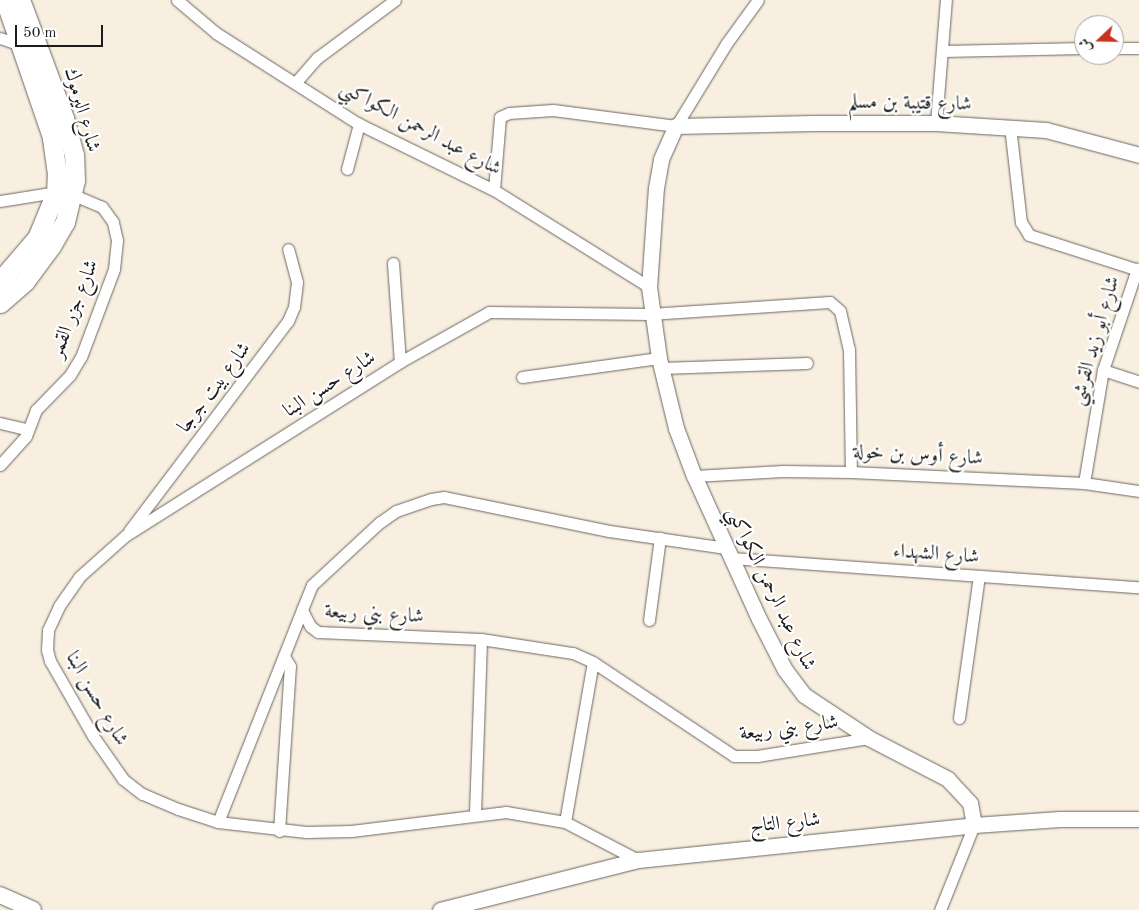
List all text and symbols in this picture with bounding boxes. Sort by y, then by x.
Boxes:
scale bar [18,15,105,47]
north arrow [1074,15,1124,65]
text: 50 m [23,26,57,41]
text: ش [1077,36,1095,54]
street label: شارع اليرموك [57,65,105,155]
street label: شارع عبد الرحمن الكواكبي [335,76,505,182]
street label: شارع قتيبة بن مسلم [848,91,972,117]
street label: شارع جزر القمر [45,257,105,361]
street label: شارع أبو زيد القرشي [1066,274,1126,408]
street label: شارع بيت جرجا [173,338,257,438]
street label: شارع حسن البنا [279,346,381,424]
street label: شارع أوس بن خولة [853,441,983,471]
street label: شارع عبد الرحمن الكواكبي [720,503,820,675]
street label: شارع الشهداء [892,540,980,570]
street label: شارع بني ربيعة [324,600,424,630]
street label: شارع حسن البنا [59,648,133,750]
street label: شارع بني ربيعة [738,711,840,747]
street label: شارع التاج [749,808,821,840]

